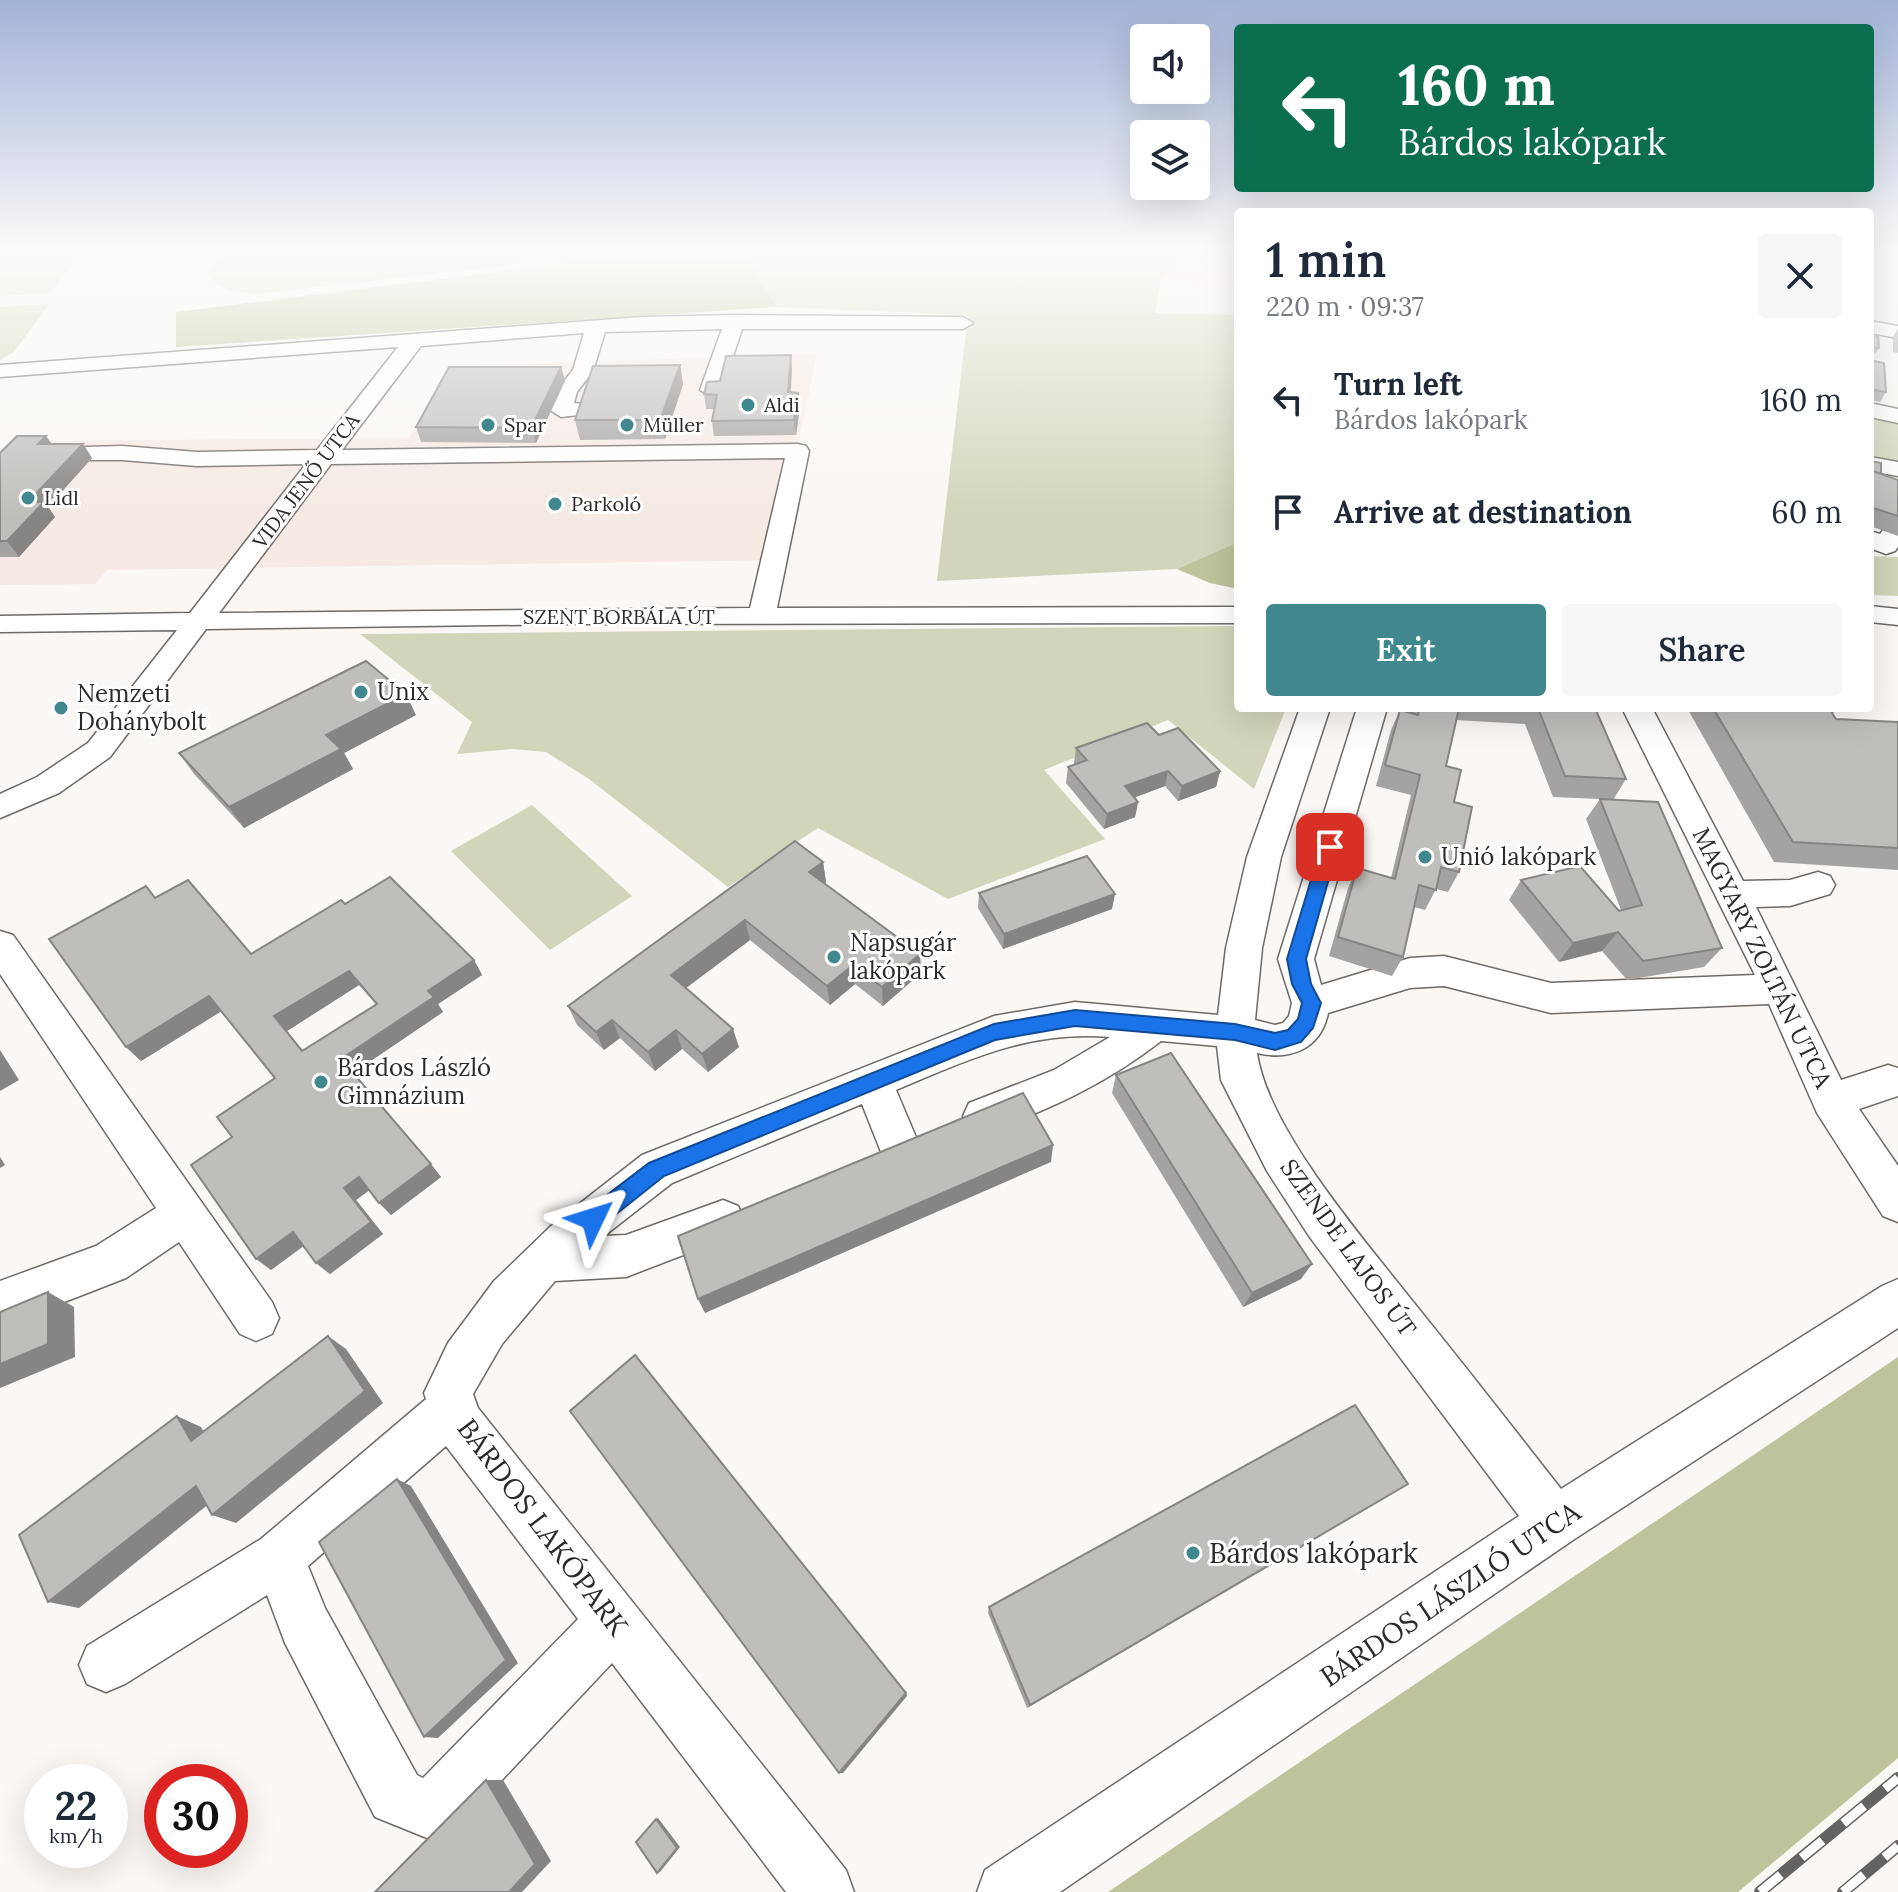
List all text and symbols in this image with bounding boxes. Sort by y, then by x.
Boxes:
map controls [1130,24,1210,200]
button: sound [1130,24,1210,104]
text: 160 m [1398,49,1555,120]
icon: left [1266,56,1370,160]
text: Bárdos lakópark [1398,119,1666,165]
button: layers [1130,120,1210,200]
text: 1 min [1266,229,1386,290]
button: close [1758,234,1842,318]
text: 220 m · 09:37 [1266,290,1424,323]
text: Turn left [1334,365,1462,403]
icon: left [1266,378,1310,422]
text: 160 m [1760,381,1842,419]
place label: Aldi [763,392,800,417]
marker: Aldi [739,396,757,414]
text: Bárdos lakópark [1334,403,1528,436]
street label: VIDA JENŐ UTCA [246,408,365,554]
place label: Spar [504,412,546,437]
place label: Müller [643,412,704,437]
marker: Spar [479,416,497,434]
marker: Müller [618,416,636,434]
place label: Lidl [44,485,79,510]
marker: Lidl [19,489,37,507]
icon: arrive [1266,490,1310,534]
place label: Parkoló [571,491,641,516]
text: Arrive at destination [1334,493,1632,531]
text: 60 m [1771,493,1842,531]
marker: Parkoló [546,495,564,513]
street label: SZENT BORBÁLA ÚT [523,604,715,629]
button: Exit [1266,604,1546,696]
button: Share [1562,604,1842,696]
place label: Unix [377,676,429,707]
place label: Nemzeti Dohánybolt [77,678,207,737]
marker: Unix [352,683,370,701]
marker: Nemzeti Dohánybolt [52,699,70,717]
pin [1296,813,1364,881]
street label: MAGYARY ZOLTÁN UTCA [1686,822,1840,1094]
icon: arrive [1308,825,1352,869]
place label: Unió lakópark [1441,841,1596,872]
marker: Unió lakópark [1416,848,1434,866]
place label: Napsugár lakópark [850,927,957,986]
marker: Napsugár lakópark [825,948,843,966]
place label: Bárdos László Gimnázium [337,1052,491,1111]
marker: Bárdos László Gimnázium [312,1073,330,1091]
street label: SZENDE LAJOS ÚT [1274,1153,1423,1343]
position arrow [551,1177,635,1261]
street label: BÁRDOS LAKÓPARK [450,1411,636,1643]
street label: BÁRDOS LÁSZLÓ UTCA [1313,1493,1587,1695]
place label: Bárdos lakópark [1209,1535,1418,1571]
marker: Bárdos lakópark [1184,1544,1202,1562]
speed limit sign: 30 [144,1764,248,1868]
text: 22 [55,1780,97,1831]
text: km/h [49,1823,103,1848]

